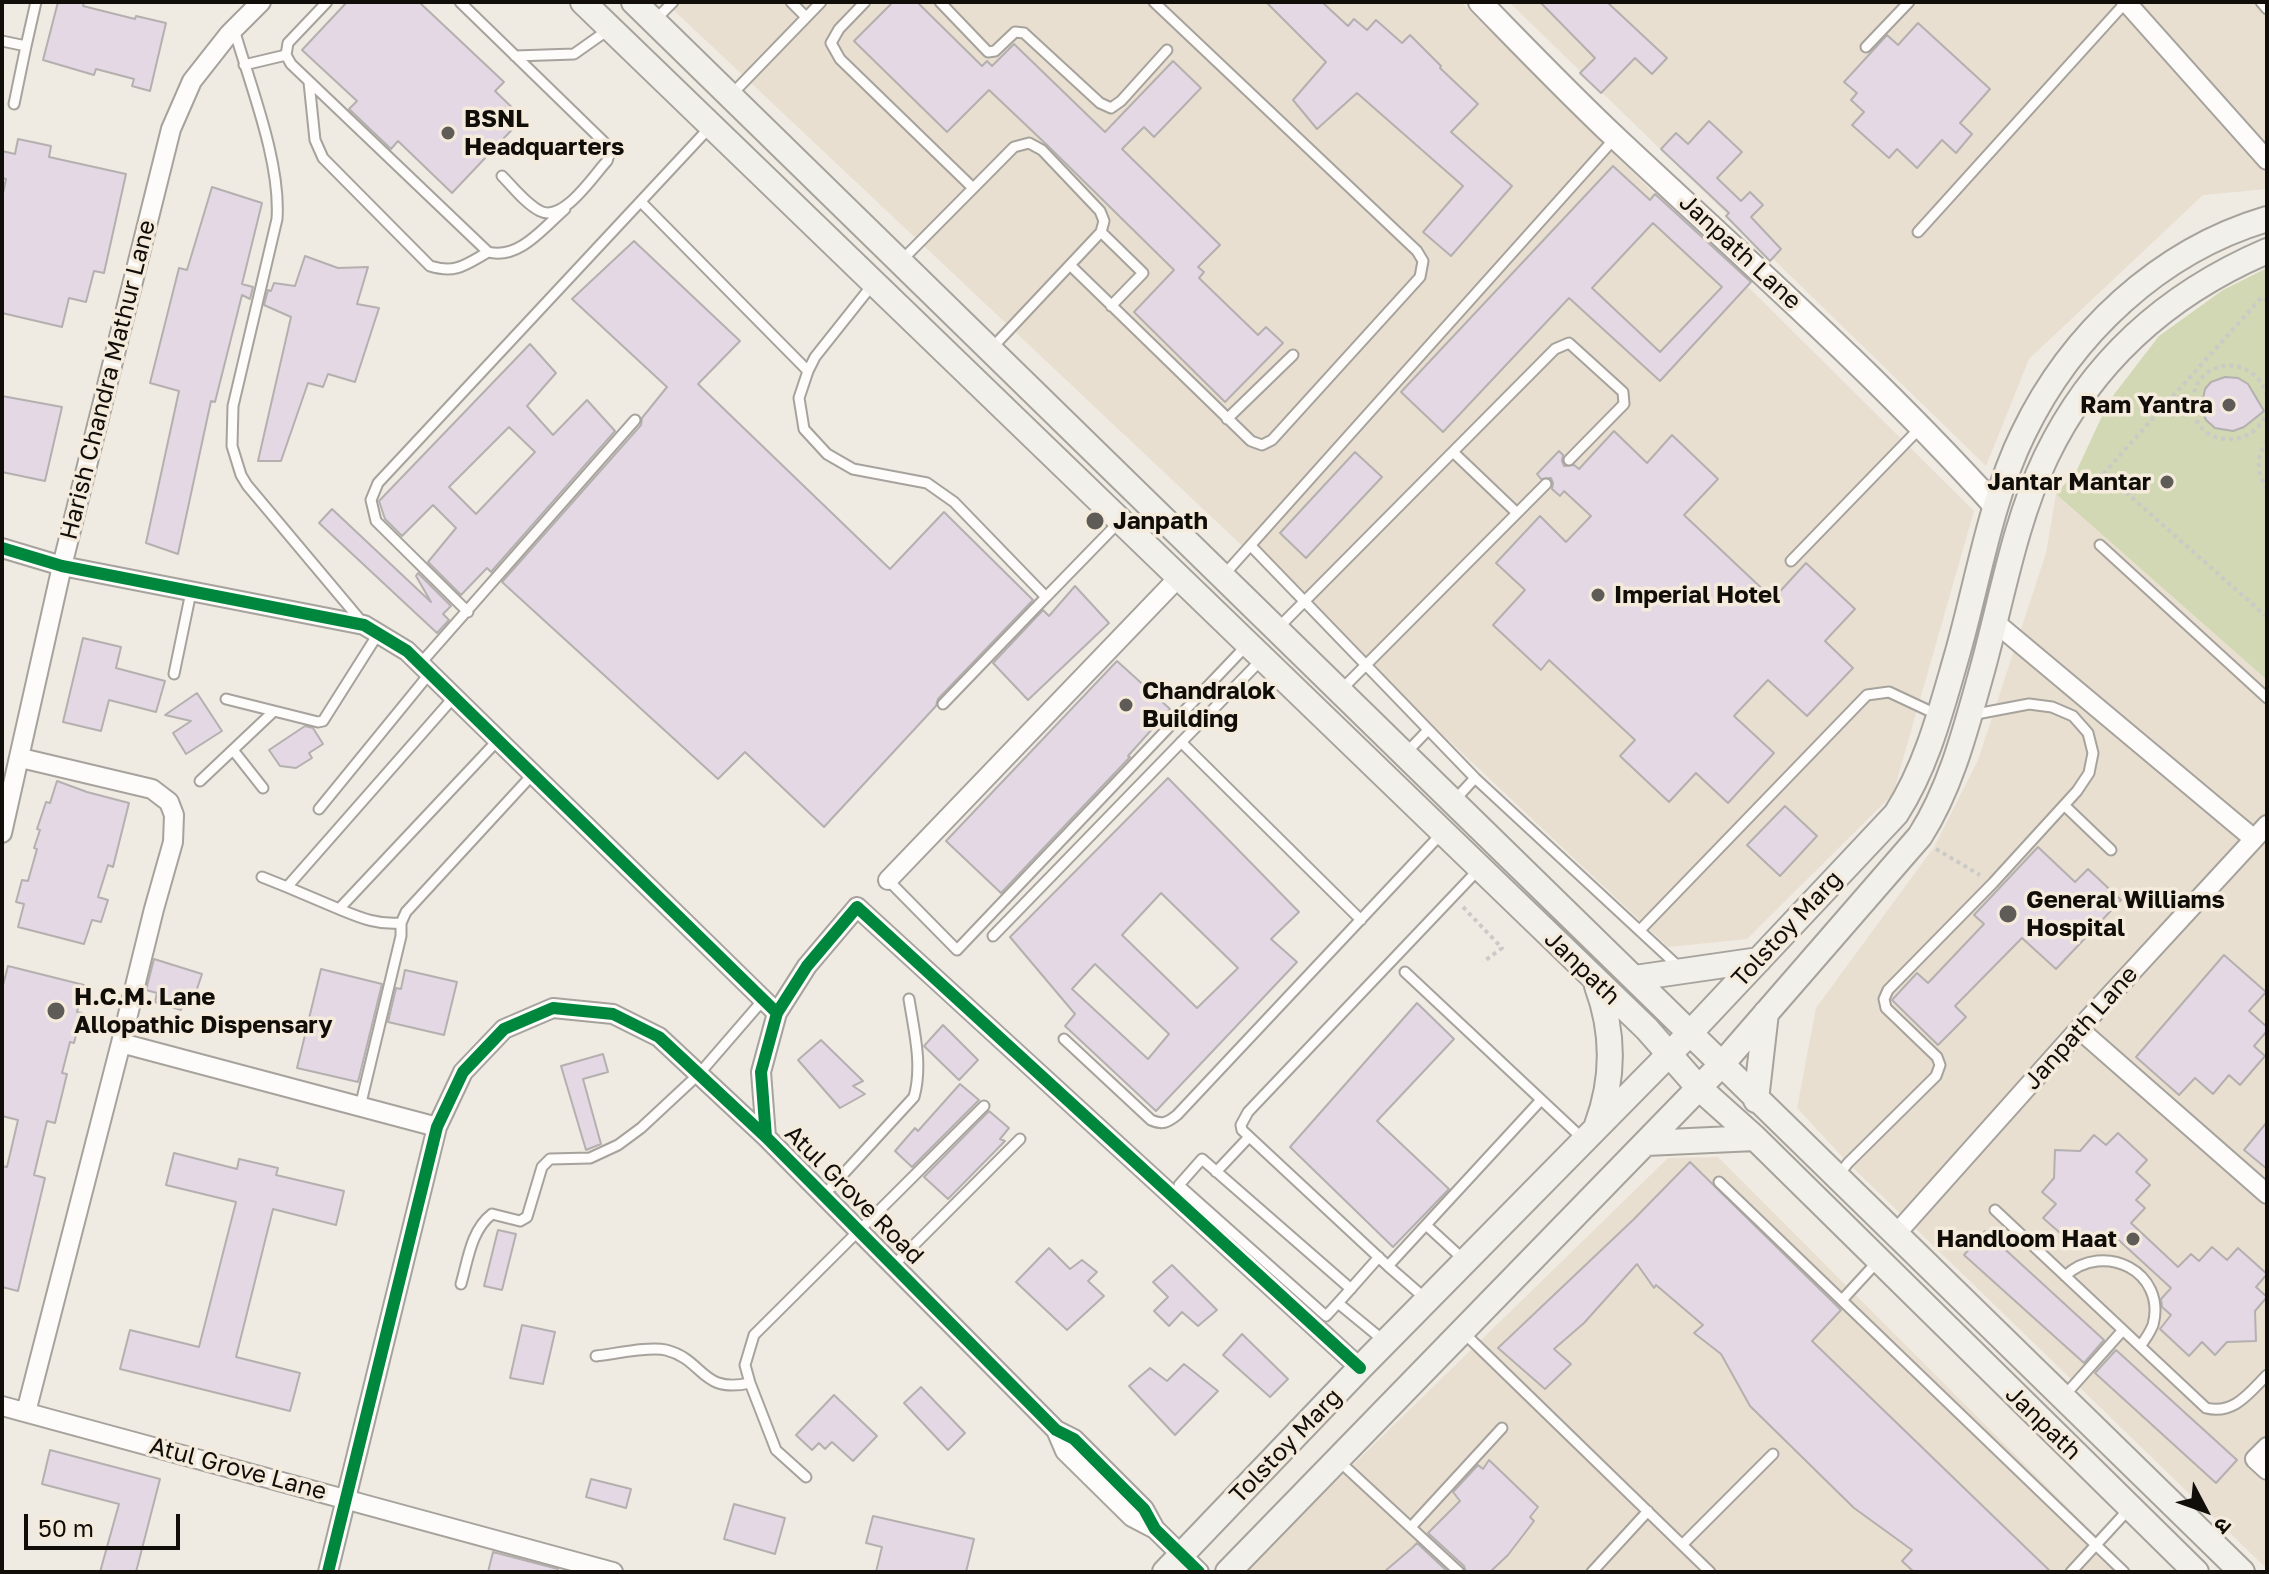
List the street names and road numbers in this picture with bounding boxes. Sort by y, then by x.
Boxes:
street label: Janpath Lane [1673,188,1807,316]
street label: Harish Chandra Mathur Lane [54,217,162,543]
street label: Tolstoy Marg [1726,865,1848,993]
street label: Janpath [1538,925,1626,1011]
street label: Janpath Lane [2018,960,2144,1096]
street label: Atul Grove Road [779,1120,929,1270]
street label: Janpath [1999,1380,2087,1466]
street label: Tolstoy Marg [1224,1383,1348,1509]
street label: Atul Grove Lane [146,1432,330,1506]

